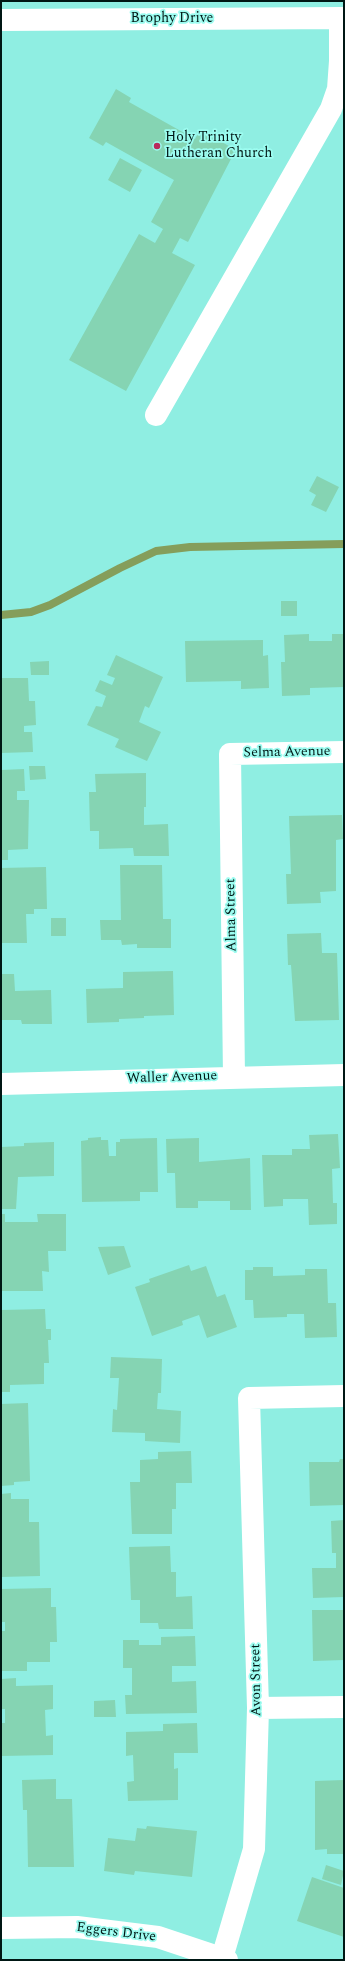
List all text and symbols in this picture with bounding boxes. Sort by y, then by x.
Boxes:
street label: Brophy Drive [131,11,213,27]
place label: Holy Trinity Lutheran Church [165,130,272,162]
marker: Holy Trinity Lutheran Church [152,141,162,151]
street label: Selma Avenue [243,744,331,762]
street label: Alma Street [223,878,241,952]
street label: Waller Avenue [126,1068,218,1088]
street label: Avon Street [248,1644,266,1716]
street label: Eggers Drive [75,1920,157,1946]

